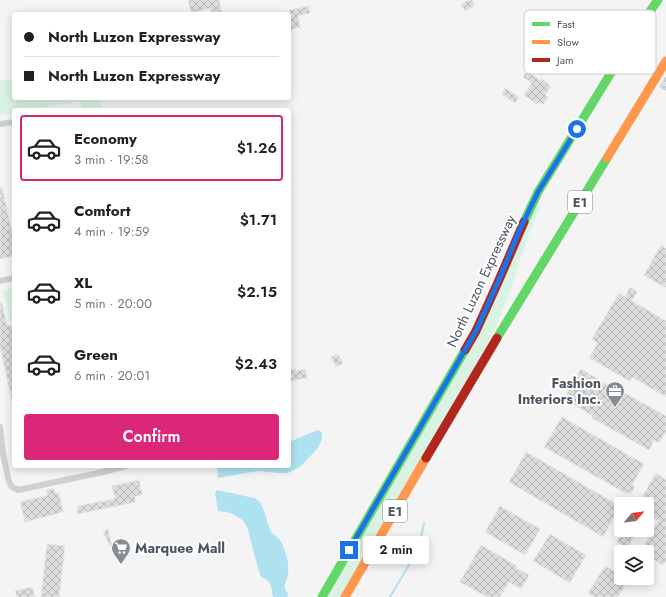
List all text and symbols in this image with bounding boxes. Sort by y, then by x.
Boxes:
legend [524,10,656,74]
text: Fast [557,16,575,32]
text: North Luzon Expressway [48,26,220,48]
text: Slow [557,34,579,50]
text: Jam [555,52,574,68]
text: North Luzon Expressway [48,65,220,87]
route start [568,120,586,138]
text: Economy [74,128,137,150]
icon: car [26,130,62,166]
text: $1.26 [237,137,277,159]
text: 3 min · 19:58 [74,150,149,169]
road number: E1 [568,191,592,213]
text: Comfort [74,200,131,222]
icon: car [26,202,62,238]
text: $1.71 [240,209,277,231]
street label: North Luzon Expressway [442,211,521,350]
text: 4 min · 19:59 [74,222,150,241]
text: XL [74,272,92,294]
icon: car [26,274,62,310]
text: $2.15 [237,281,277,303]
text: 5 min · 20:00 [74,294,152,313]
text: Green [74,344,118,366]
icon: car [26,346,62,382]
text: $2.43 [235,353,277,375]
text: 6 min · 20:01 [74,366,150,385]
place label: Fashion Interiors Inc. [518,373,601,409]
office icon: Fashion Interiors Inc. [604,380,626,408]
button: Confirm [24,414,279,460]
north arrow [614,497,654,537]
map controls [614,497,654,585]
road number: E1 [383,500,407,522]
callout: 2 min [363,536,429,564]
supermarket icon: Marquee Mall [110,537,132,565]
place label: Marquee Mall [135,538,225,558]
text: 2 min [379,540,413,559]
route end [340,541,358,559]
button: layers [614,545,654,585]

